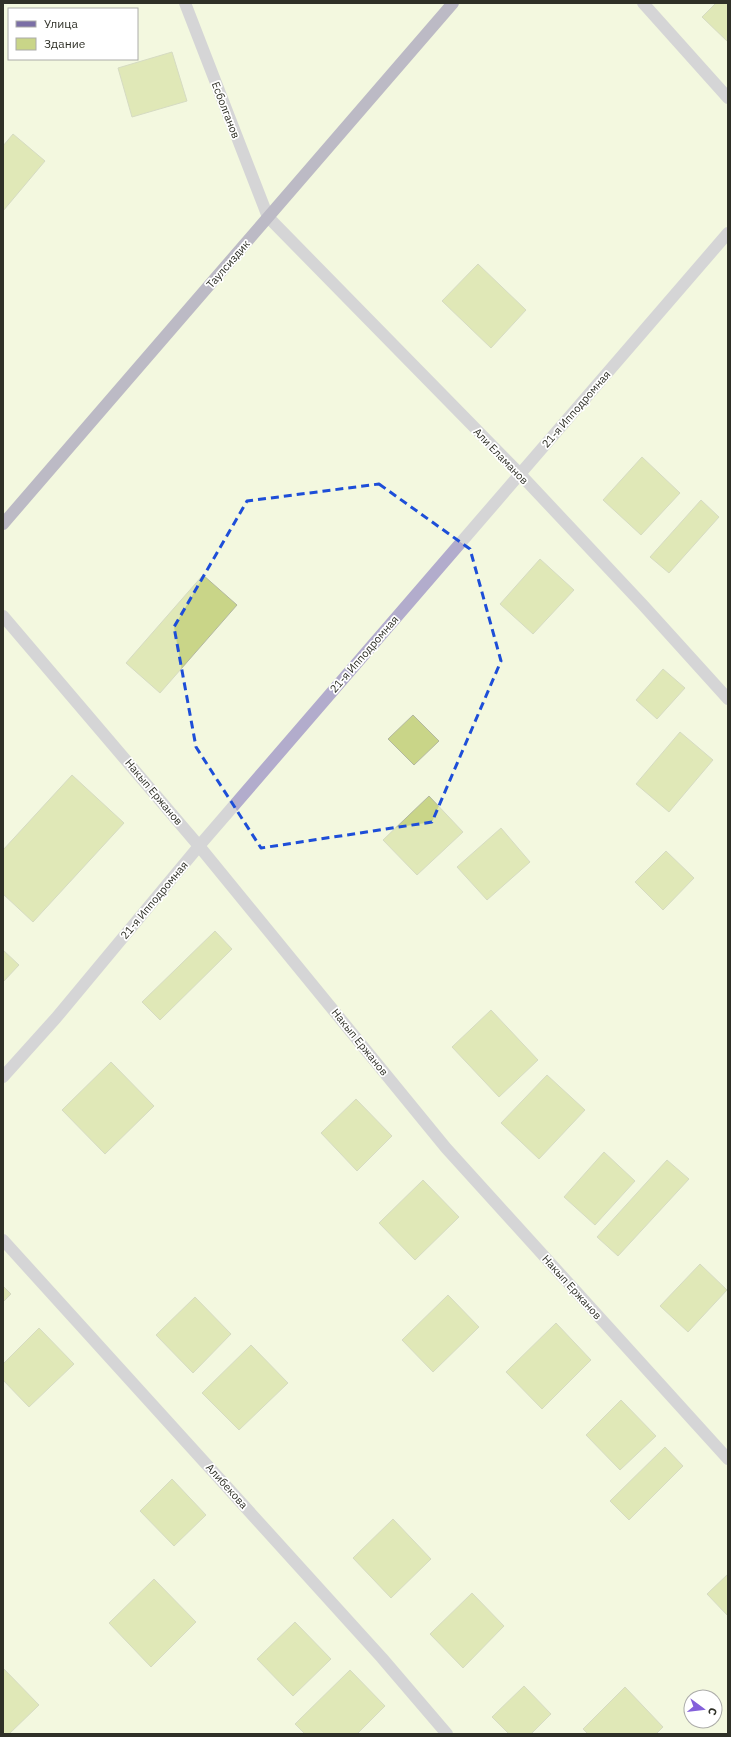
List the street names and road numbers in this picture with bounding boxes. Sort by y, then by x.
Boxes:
street label: Есболганов [209,80,243,140]
street label: Таулсиздик [203,237,253,291]
street label: 21-я Ипподромная [539,368,613,450]
street label: Али Еламанов [471,425,531,487]
street label: 21-я Ипподромная [327,613,401,695]
street label: Накып Ержанов [122,756,186,828]
street label: 21-я Ипподромная [117,858,191,942]
street label: Накып Ержанов [329,1006,391,1078]
street label: Накып Ержанов [539,1252,605,1322]
street label: Алибекова [203,1460,251,1512]

